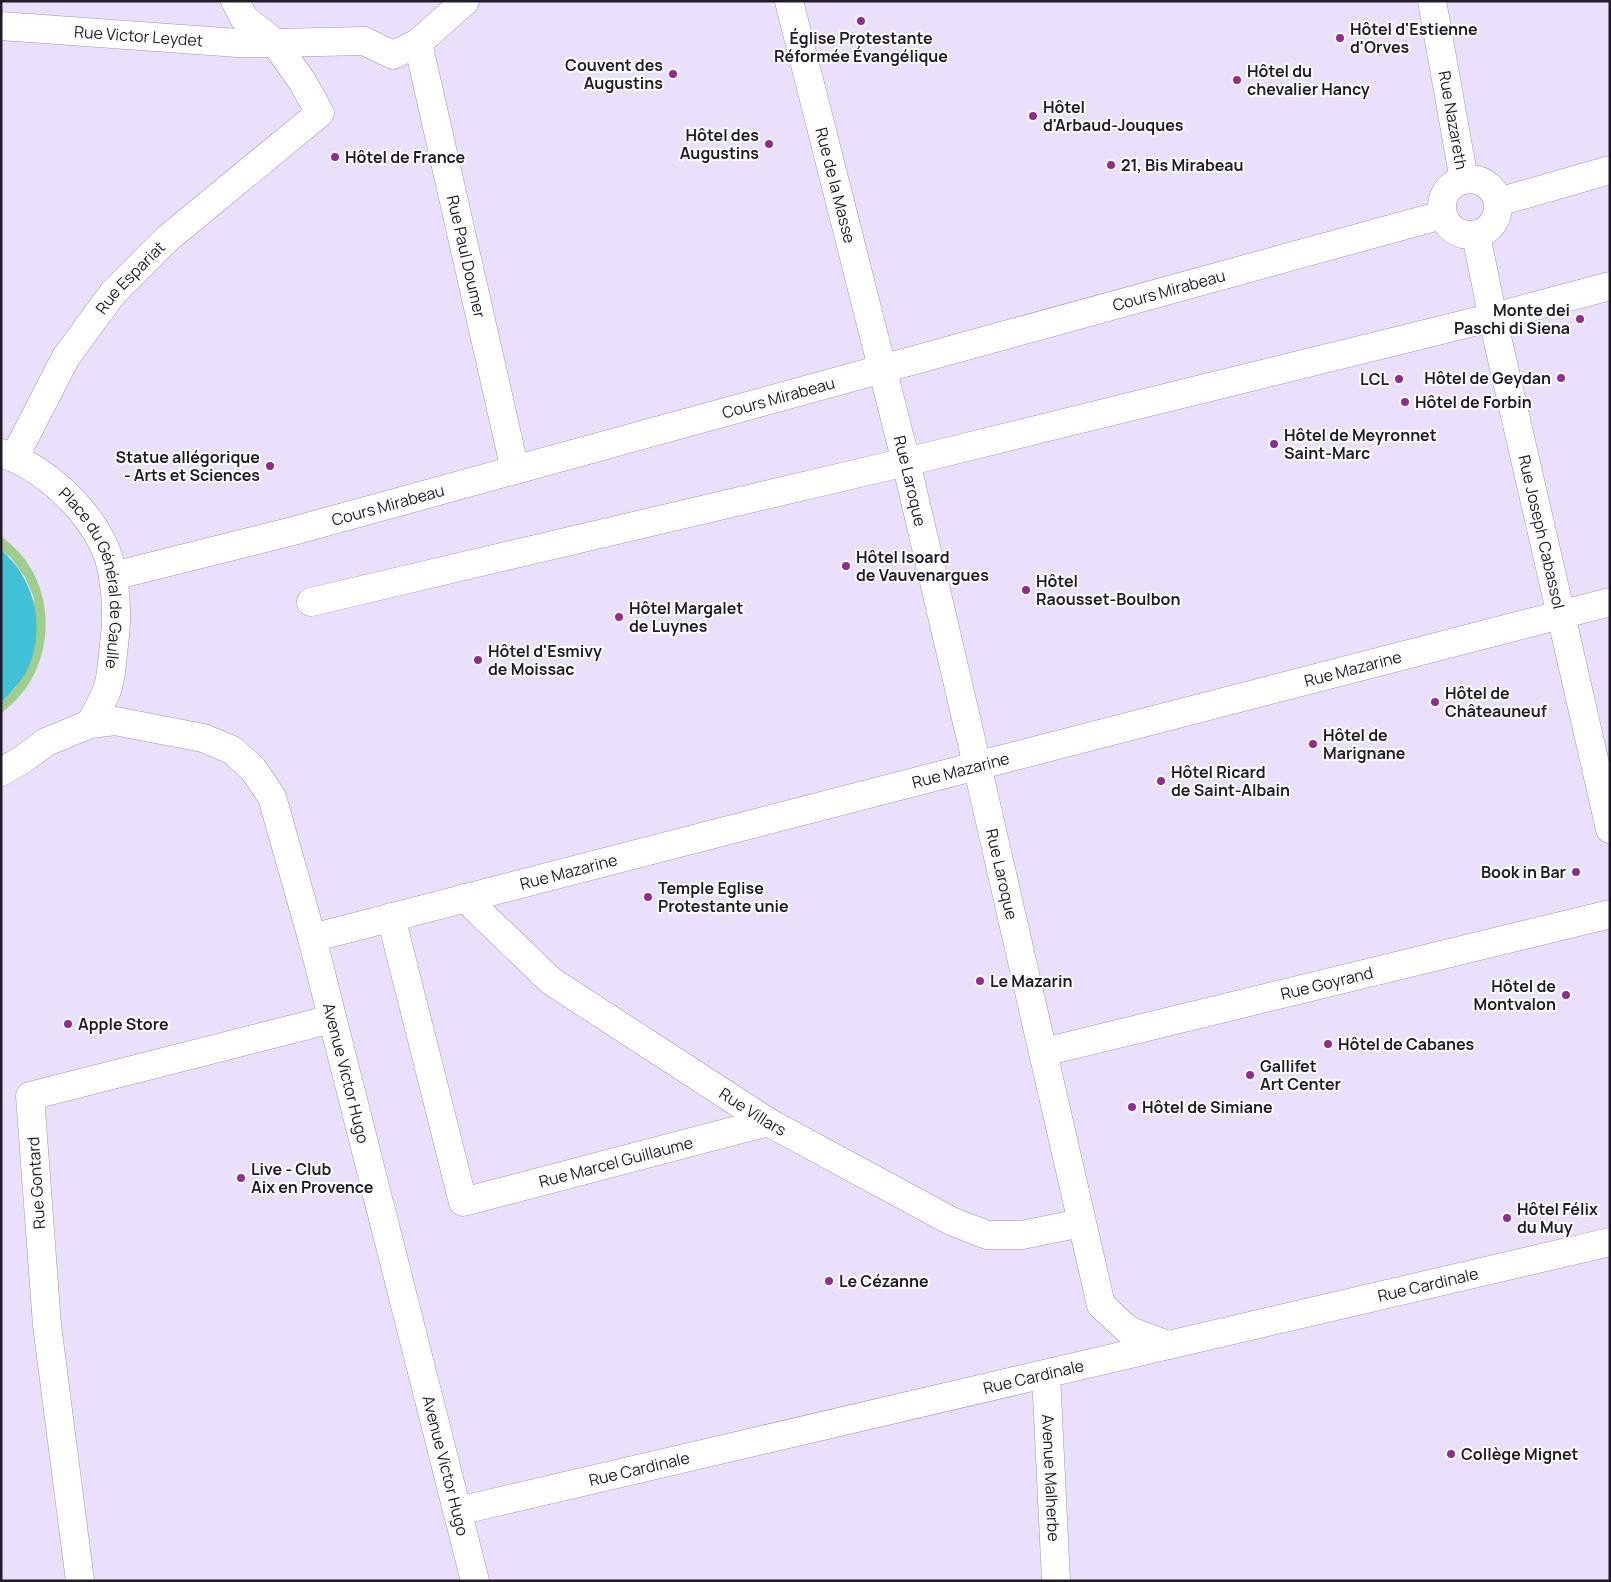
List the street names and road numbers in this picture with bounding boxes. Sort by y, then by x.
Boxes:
street label: Rue Victor Leydet [73,20,204,51]
street label: Rue Nazareth [1434,69,1473,171]
street label: Rue de la Masse [810,125,861,245]
street label: Rue Paul Doumer [442,193,491,320]
street label: Rue Espariat [90,236,170,318]
street label: Cours Mirabeau [1110,264,1228,316]
street label: Cours Mirabeau [720,371,837,423]
street label: Rue Laroque [889,433,932,528]
street label: Rue Joseph Cabassol [1513,453,1570,611]
street label: Cours Mirabeau [329,479,447,531]
street label: Place du Général de Gaulle [54,482,127,670]
street label: Rue Mazarine [1302,645,1404,692]
street label: Rue Mazarine [910,747,1012,793]
street label: Rue Laroque [981,827,1023,922]
street label: Rue Mazarine [518,848,620,895]
street label: Rue Goyrand [1278,961,1375,1005]
street label: Avenue Victor Hugo [318,1001,375,1146]
street label: Rue Villars [715,1082,790,1141]
street label: Rue Marcel Guillaume [536,1131,695,1193]
street label: Rue Gontard [22,1136,50,1230]
street label: Rue Cardinale [1375,1262,1480,1307]
street label: Rue Cardinale [981,1354,1086,1399]
street label: Avenue Victor Hugo [417,1393,474,1538]
street label: Avenue Malherbe [1037,1414,1065,1542]
street label: Rue Cardinale [587,1446,692,1491]

